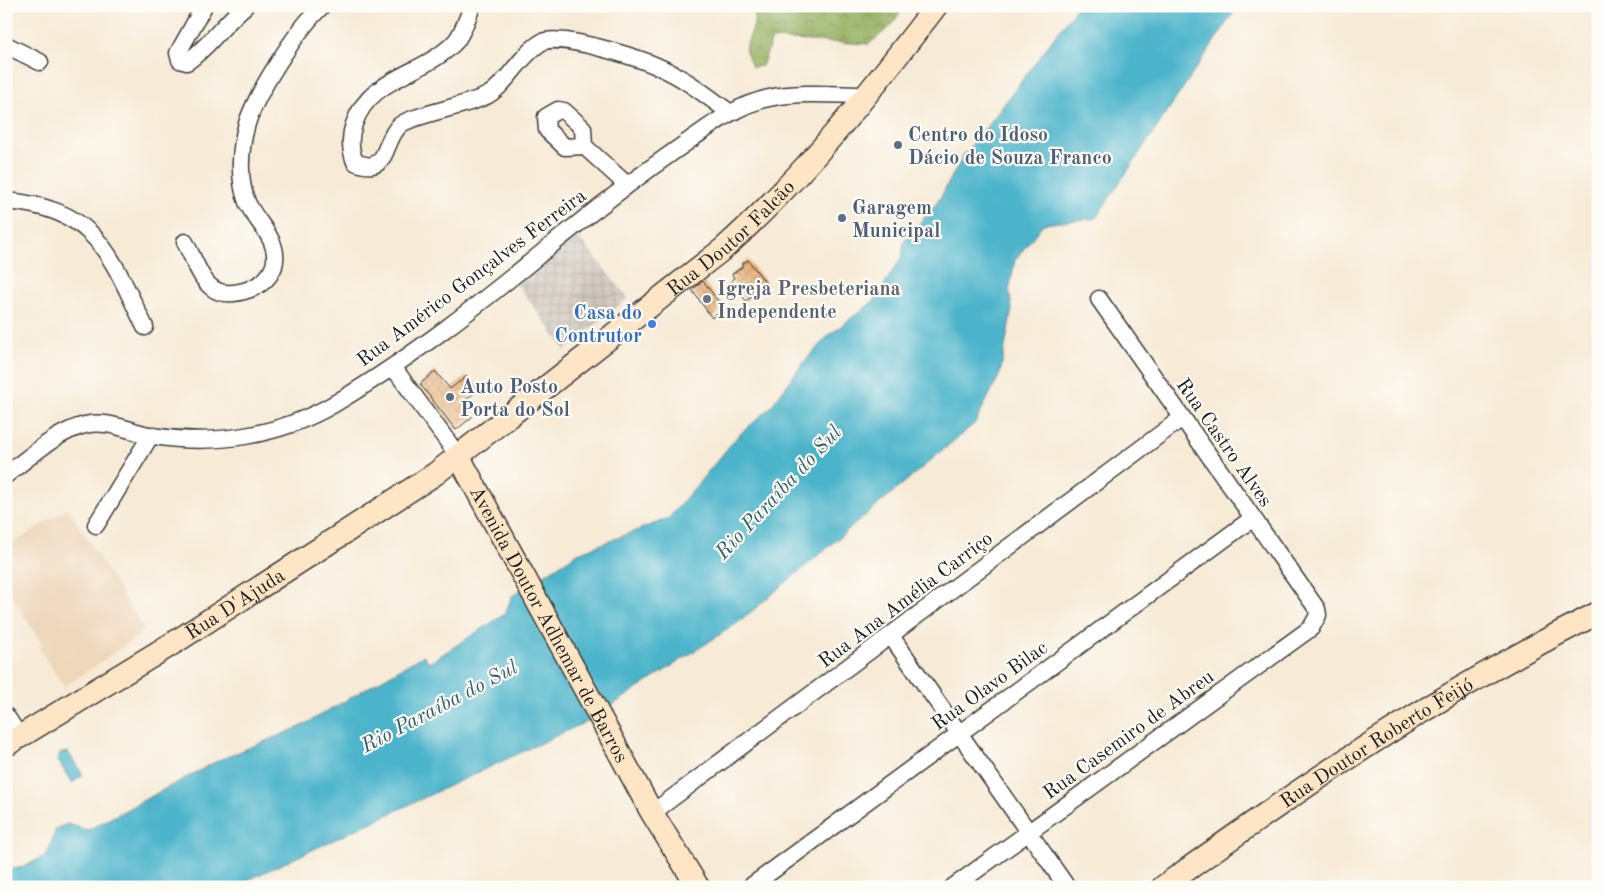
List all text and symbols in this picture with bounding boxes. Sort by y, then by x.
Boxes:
place label: Centro do Idoso Dácio de Souza Franco [908,126,1112,169]
marker: Centro do Idoso Dácio de Souza Franco [892,139,904,151]
street label: Rua Doutor Falcão [664,177,799,301]
street label: Rua Américo Gonçalves Ferreira [354,186,591,371]
place label: Garagem Municipal [852,199,940,242]
marker: Garagem Municipal [836,212,848,224]
place label: Igreja Presbeteriana Independente [717,280,901,323]
marker: Igreja Presbeteriana Independente [701,293,713,305]
place label: Casa do Contrutor [555,304,642,347]
marker: Casa do Contrutor [646,318,658,330]
street label: Rua Castro Alves [1172,375,1275,511]
place label: Auto Posto Porta do Sol [460,378,570,421]
marker: Auto Posto Porta do Sol [444,391,456,403]
water label: Rio Paraíba do Sul [711,422,846,565]
street label: Avenida Doutor Adhemar de Barros [465,483,631,767]
street label: Rua Ana Amélia Carriço [815,529,997,672]
street label: Rua D'Ajuda [183,566,289,644]
street label: Rua Olavo Bilac [929,638,1052,735]
water label: Rio Paraíba do Sul [357,657,522,758]
street label: Rua Casemiro de Abreu [1040,667,1218,804]
street label: Rua Doutor Roberto Feijó [1277,675,1477,813]

